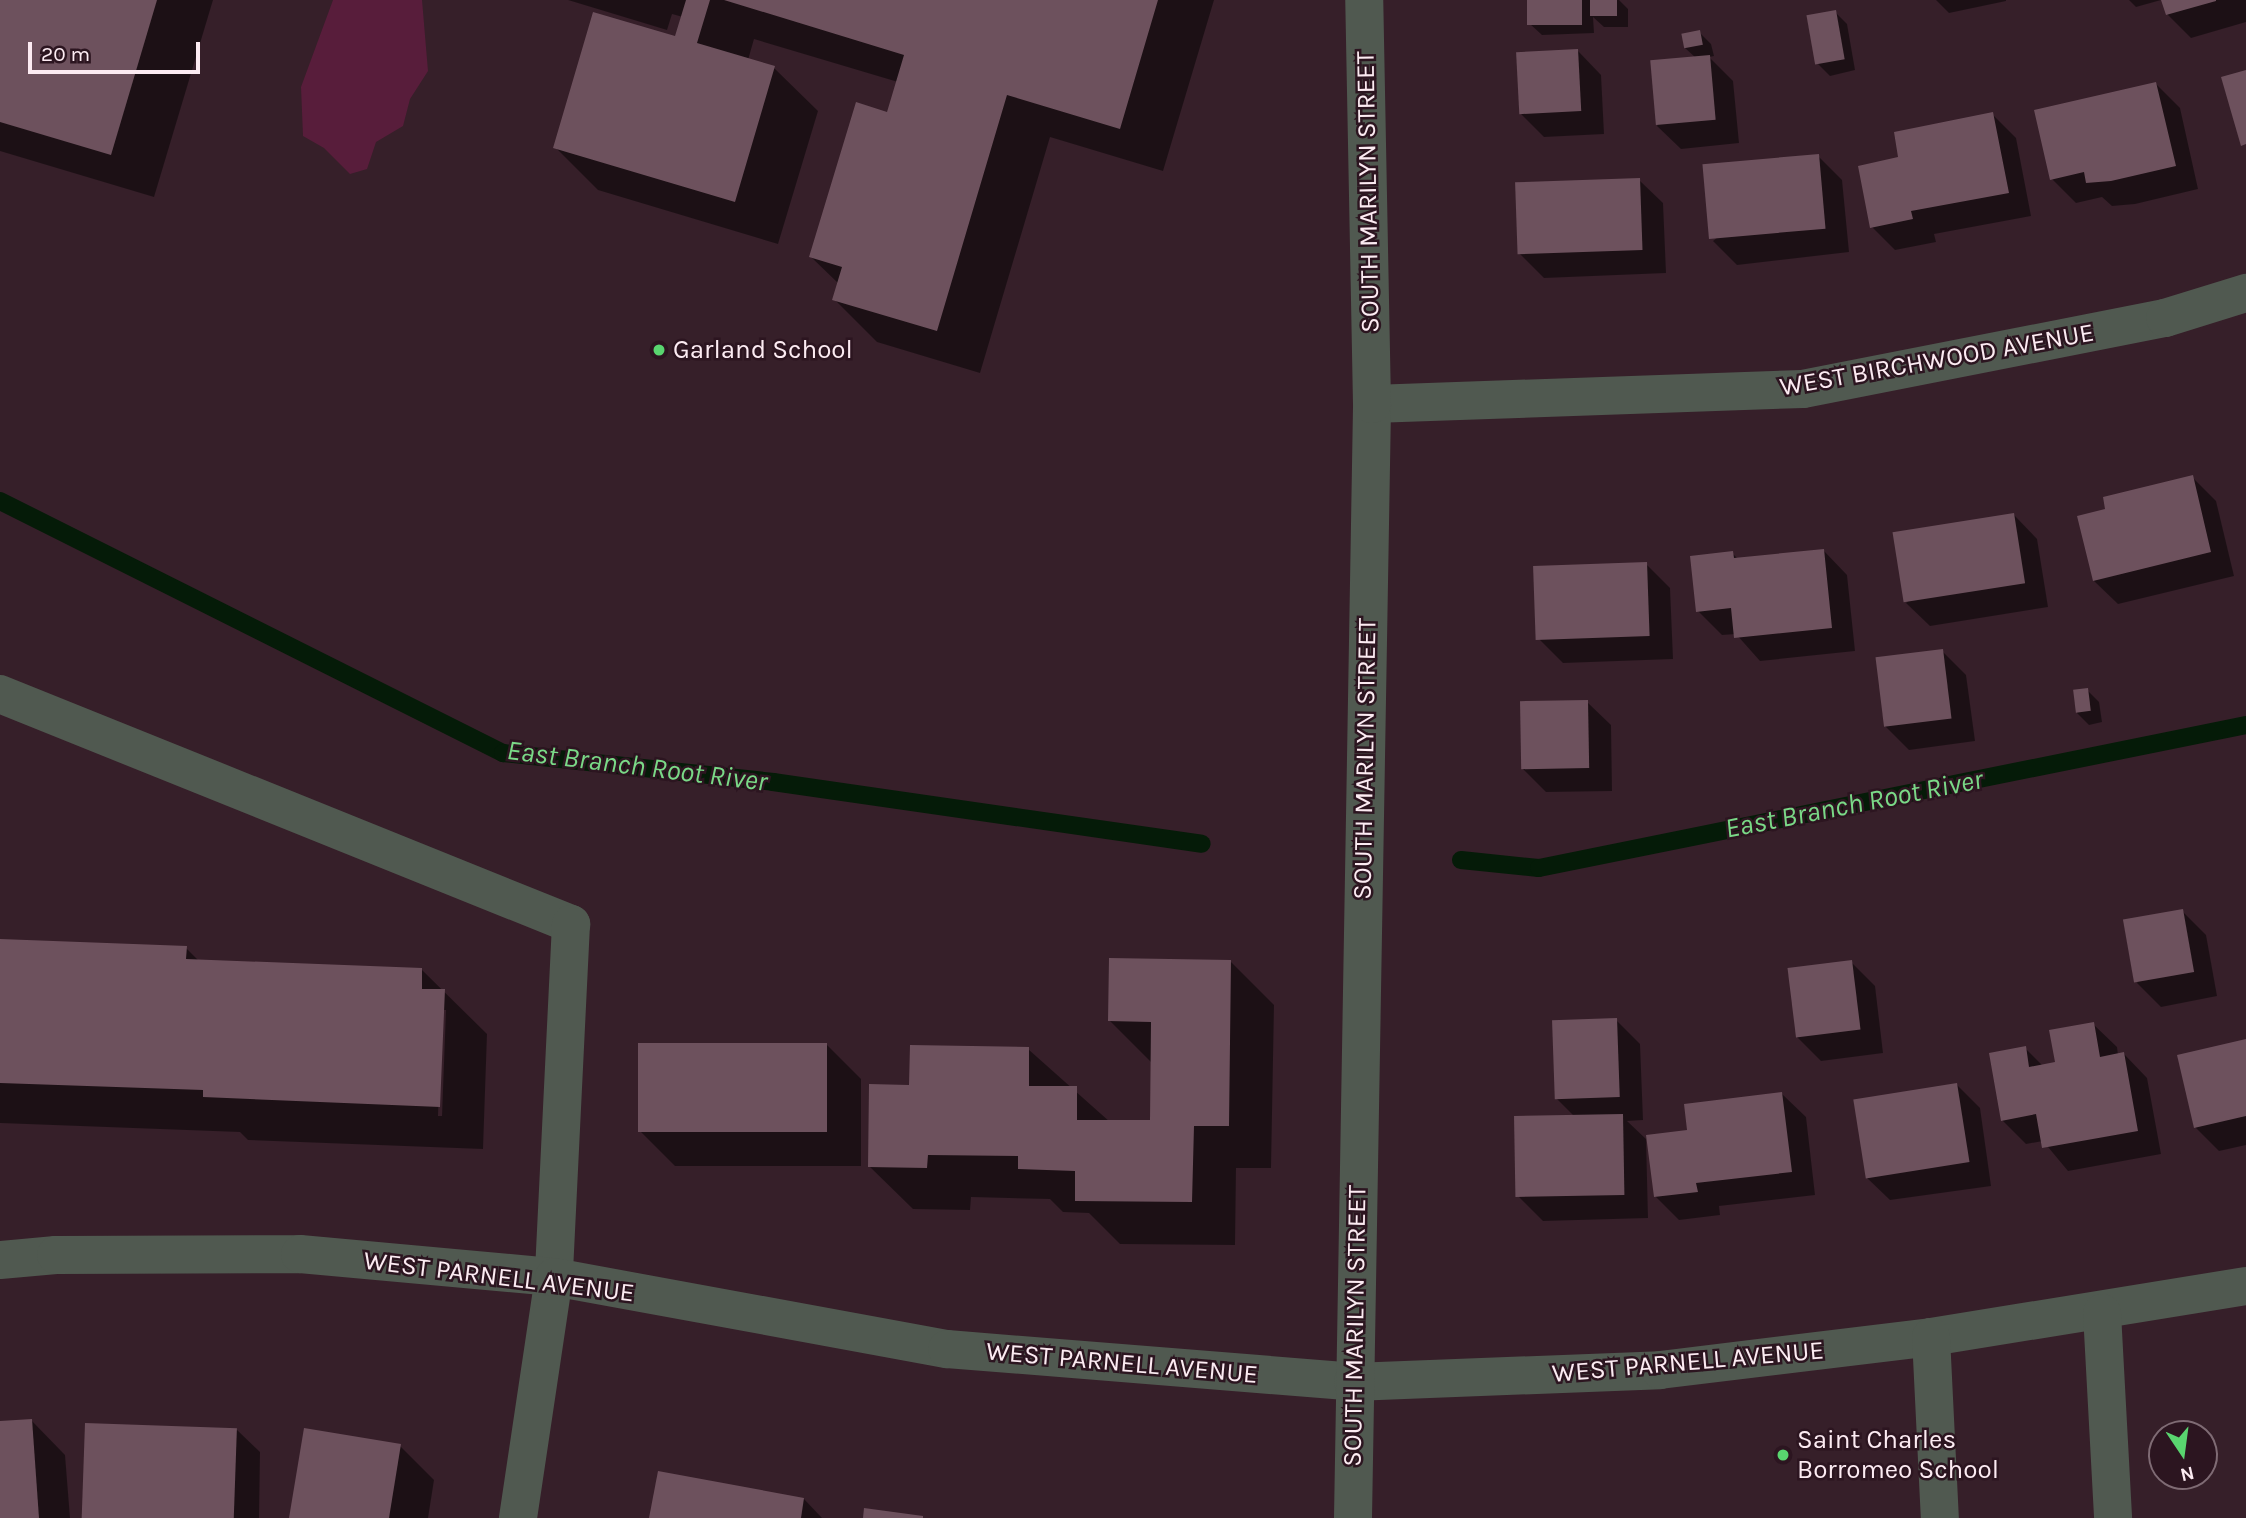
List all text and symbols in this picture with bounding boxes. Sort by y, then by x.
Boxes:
scale bar [32,28,203,72]
text: 20 m [41,42,90,66]
street label: SOUTH MARILYN STREET [1350,51,1386,333]
street label: WEST BIRCHWOOD AVENUE [1778,317,2096,403]
place label: Garland School [673,334,853,366]
marker: Garland School [651,342,667,358]
street label: SOUTH MARILYN STREET [1347,618,1383,900]
water label: East Branch Root River [505,733,769,799]
water label: East Branch Root River [1722,762,1986,846]
street label: SOUTH MARILYN STREET [1337,1185,1373,1467]
street label: WEST PARNELL AVENUE [362,1245,636,1309]
street label: WEST PARNELL AVENUE [1551,1335,1825,1389]
street label: WEST PARNELL AVENUE [985,1336,1259,1390]
north arrow [2148,1420,2218,1490]
place label: Saint Charles Borromeo School [1797,1424,1999,1486]
marker: Saint Charles Borromeo School [1775,1447,1791,1463]
text: N [2178,1461,2196,1486]

